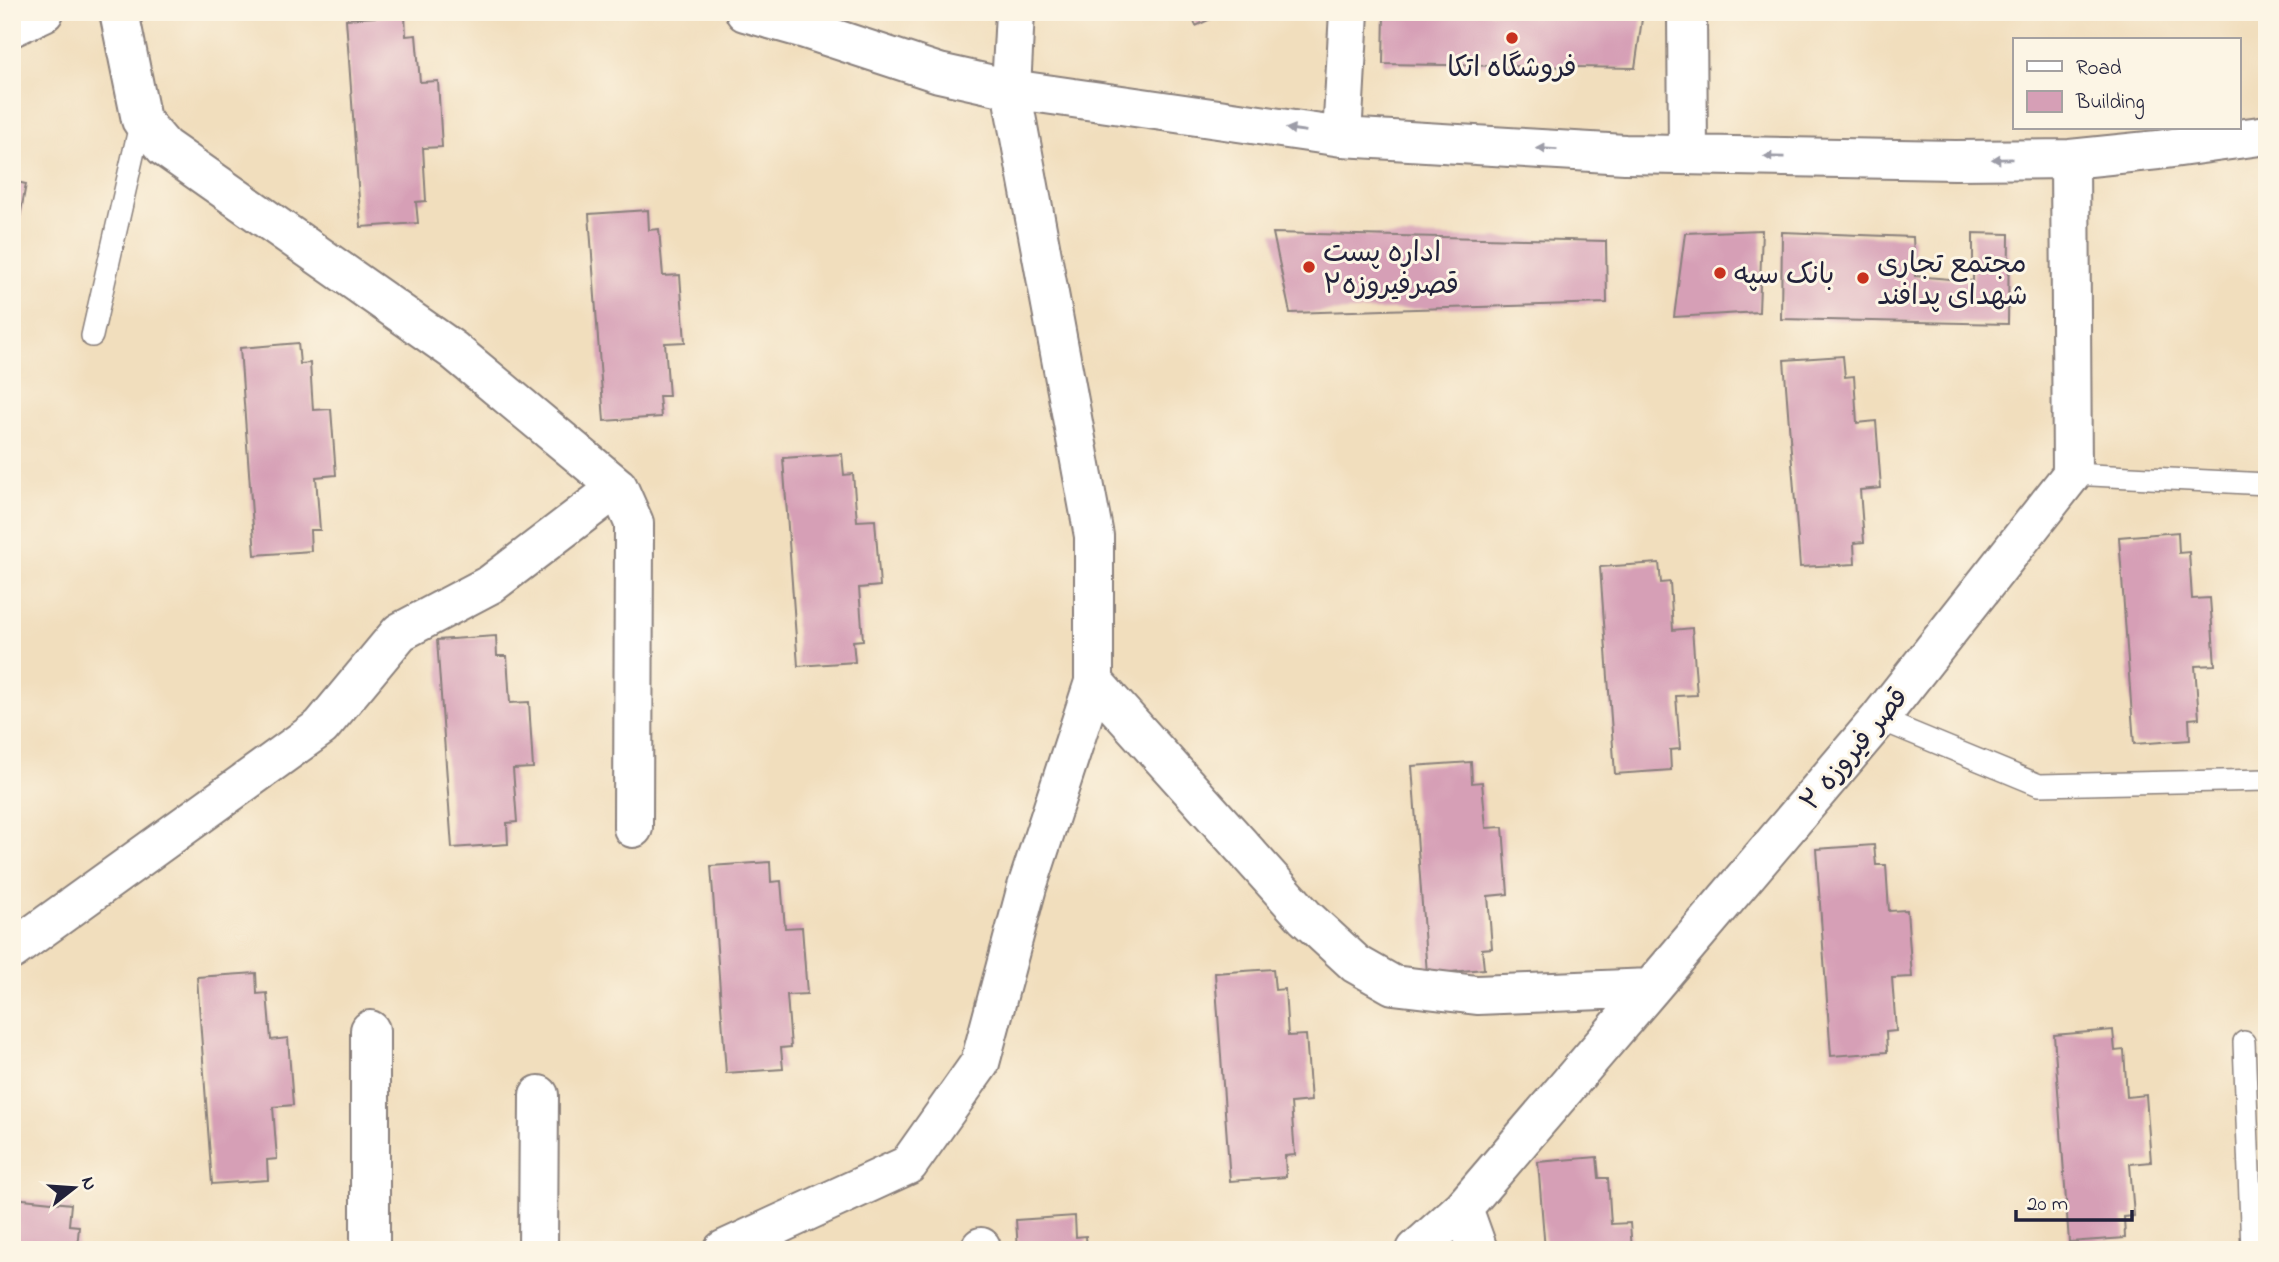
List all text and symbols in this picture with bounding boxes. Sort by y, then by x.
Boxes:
marker: فروشگاه اتکا [1504,30,1520,46]
legend [2013,38,2240,130]
place label: فروشگاه اتکا [1447,49,1577,90]
text: Road [2076,54,2122,84]
text: Building [2075,88,2145,120]
one-way arrow [1285,125,1307,136]
one-way arrow [1536,143,1558,154]
one-way arrow [1763,151,1785,163]
one-way arrow [1991,153,2013,165]
place label: اداره پست قصرفیروزه۲ [1323,234,1459,307]
place label: مجتمع تجاری شهدای پدافند [1877,245,2028,318]
place label: بانک سپه [1734,256,1835,297]
marker: اداره پست قصرفیروزه۲ [1301,259,1317,275]
marker: بانک سپه [1712,265,1728,281]
marker: مجتمع تجاری شهدای پدافند [1855,270,1871,286]
street label: قصر فیروزه ۲ [1792,679,1920,821]
north arrow [38,1154,108,1224]
text: N [73,1174,103,1194]
scale bar [2016,1178,2132,1222]
text: 20 m [2027,1190,2068,1220]

